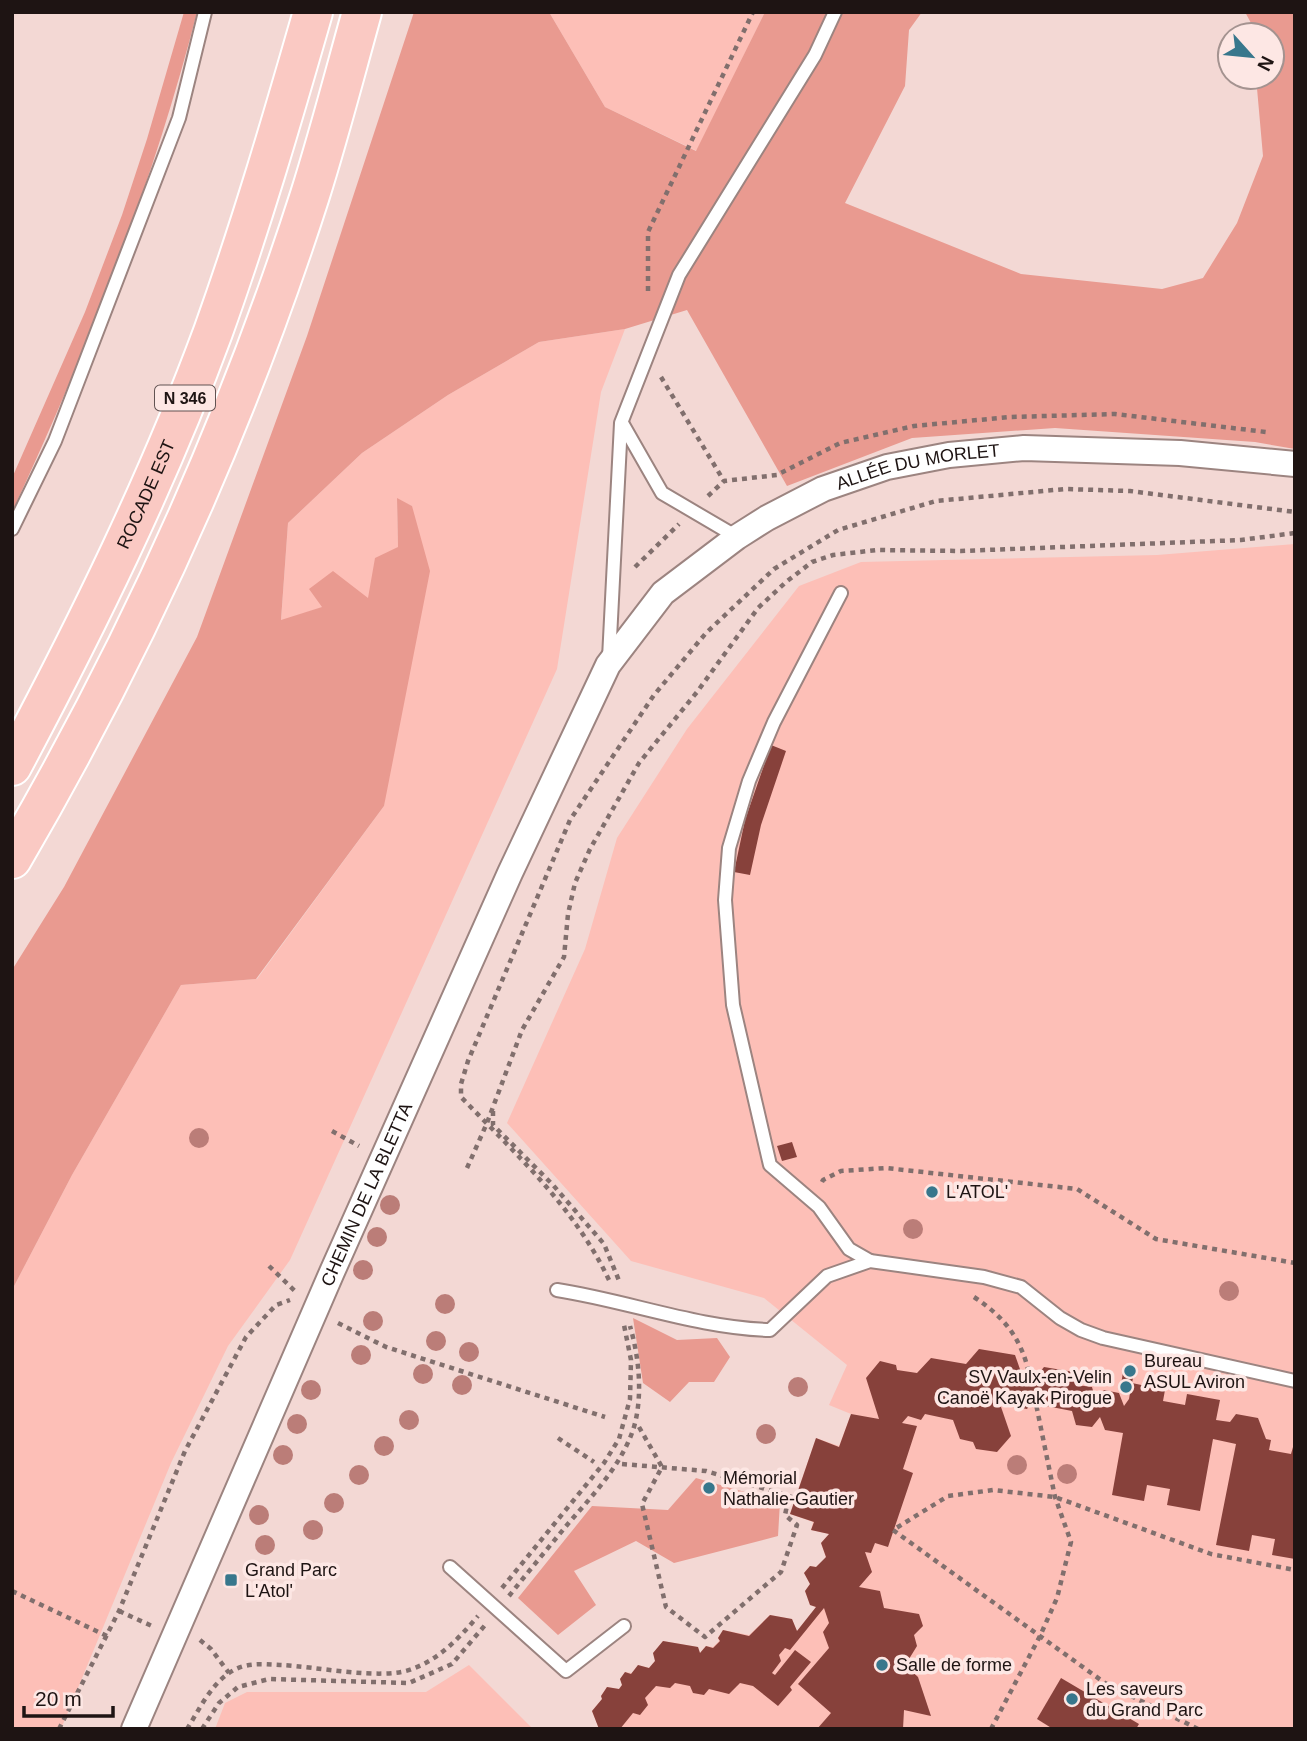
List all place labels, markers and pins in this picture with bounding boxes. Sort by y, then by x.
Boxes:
place label: L'ATOL' [946,1182,1008,1202]
marker: L'ATOL' [924,1184,940,1200]
place label: Bureau ASUL Aviron [1144,1351,1245,1392]
marker: Bureau ASUL Aviron [1122,1363,1138,1379]
place label: SV Vaulx-en-Velin Canoë Kayak Pirogue [937,1367,1112,1408]
marker: SV Vaulx-en-Velin Canoë Kayak Pirogue [1118,1379,1134,1395]
place label: Mémorial Nathalie-Gautier [723,1468,854,1509]
marker: Mémorial Nathalie-Gautier [701,1480,717,1496]
place label: Grand Parc L'Atol' [245,1560,337,1601]
marker: Grand Parc L'Atol' [223,1572,239,1588]
place label: Salle de forme [896,1655,1012,1675]
marker: Salle de forme [874,1657,890,1673]
place label: Les saveurs du Grand Parc [1086,1679,1203,1720]
marker: Les saveurs du Grand Parc [1064,1691,1080,1707]

